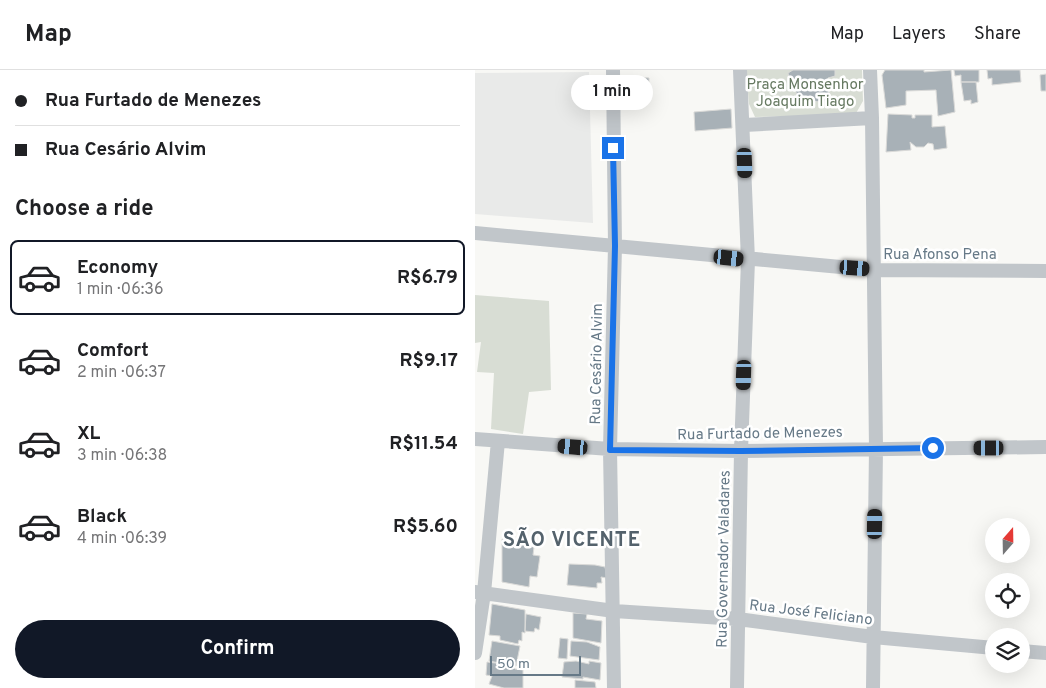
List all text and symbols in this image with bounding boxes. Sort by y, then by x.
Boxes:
text: Map [25,20,72,50]
text: Map [830,23,864,46]
text: Layers [892,23,946,46]
text: Share [974,23,1021,46]
callout: 1 min [572,75,654,110]
park label: Praça Monsenhor Joaquim Tiago [746,76,864,112]
text: 1 min [593,82,631,102]
text: Rua Furtado de Menezes [45,89,261,113]
route end [602,137,624,159]
text: Rua Cesário Alvim [45,138,207,162]
car [736,148,753,178]
text: Choose a ride [15,196,153,223]
street label: Rua Afonso Pena [883,246,997,265]
car [713,249,744,267]
icon: car [17,255,62,300]
text: Economy [77,256,158,280]
car [839,259,870,277]
text: R$6.79 [397,266,458,290]
text: 1 min · 06:36 [77,280,163,300]
street label: Rua Cesário Alvim [587,303,608,425]
icon: car [17,338,62,383]
text: Comfort [77,339,149,363]
text: R$9.17 [399,349,458,373]
car [735,360,752,390]
text: 2 min · 06:37 [77,363,166,383]
icon: car [17,421,62,466]
text: XL [77,422,100,446]
street label: Rua Furtado de Menezes [677,424,843,445]
text: R$11.54 [389,432,458,456]
route start [922,437,944,459]
car [557,438,588,456]
car [974,441,1004,456]
text: 3 min · 06:38 [77,446,167,466]
street label: Rua Governador Valadares [713,470,736,648]
icon: car [17,504,62,549]
text: Black [77,505,127,529]
car [867,509,882,539]
text: R$5.60 [393,515,458,539]
north arrow [985,518,1030,562]
map controls [985,518,1030,673]
district label: SÃO VICENTE [503,527,641,554]
text: 4 min · 06:39 [77,529,167,549]
button: locate [985,573,1030,618]
street label: Rua José Feliciano [748,596,874,630]
button: Confirm [15,620,460,678]
button: layers [985,628,1030,673]
scale bar [490,653,581,676]
text: 50 m [497,656,530,673]

